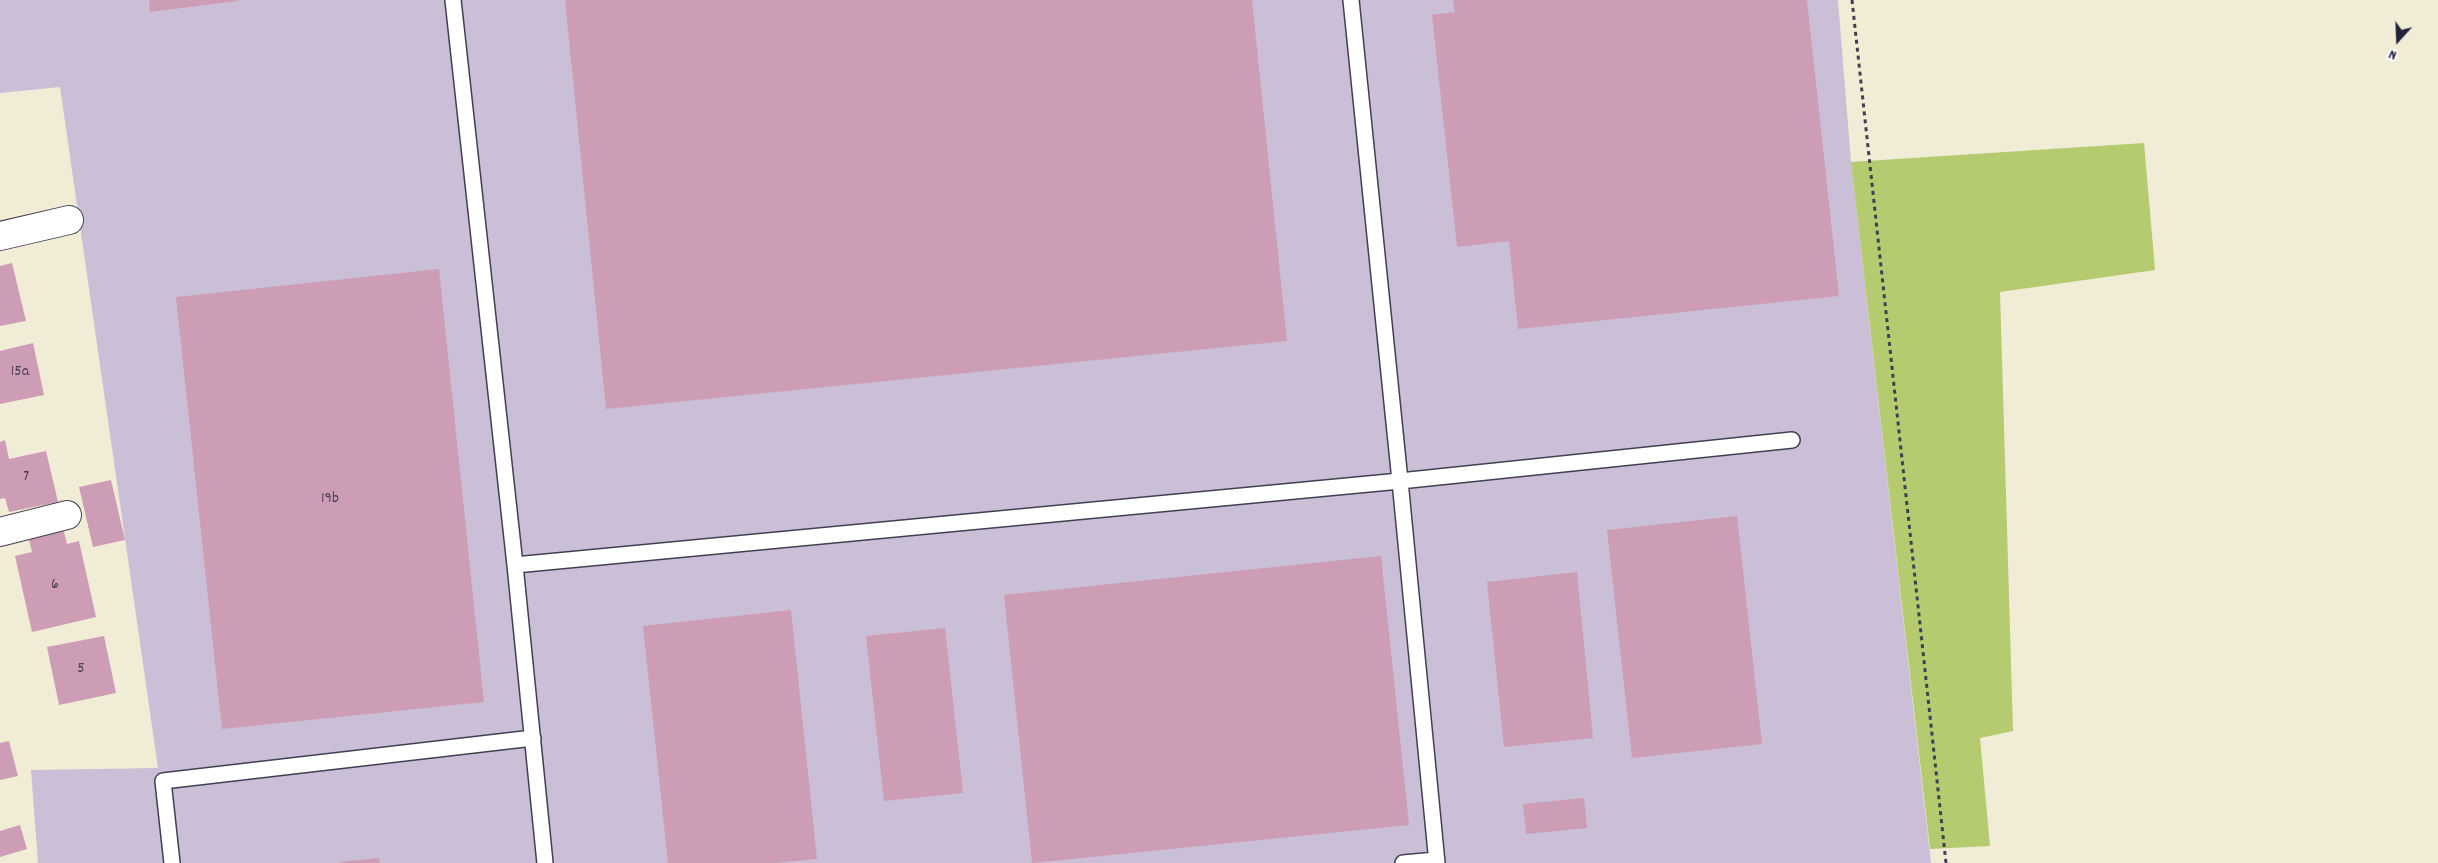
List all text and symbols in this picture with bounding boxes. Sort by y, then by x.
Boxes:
north arrow [2373,15,2423,65]
text: N [2386,44,2400,65]
house number: 15a [11,363,29,383]
house number: 7 [23,468,29,488]
house number: 19b [321,490,339,510]
house number: 6 [51,576,59,596]
house number: 5 [77,660,85,680]

